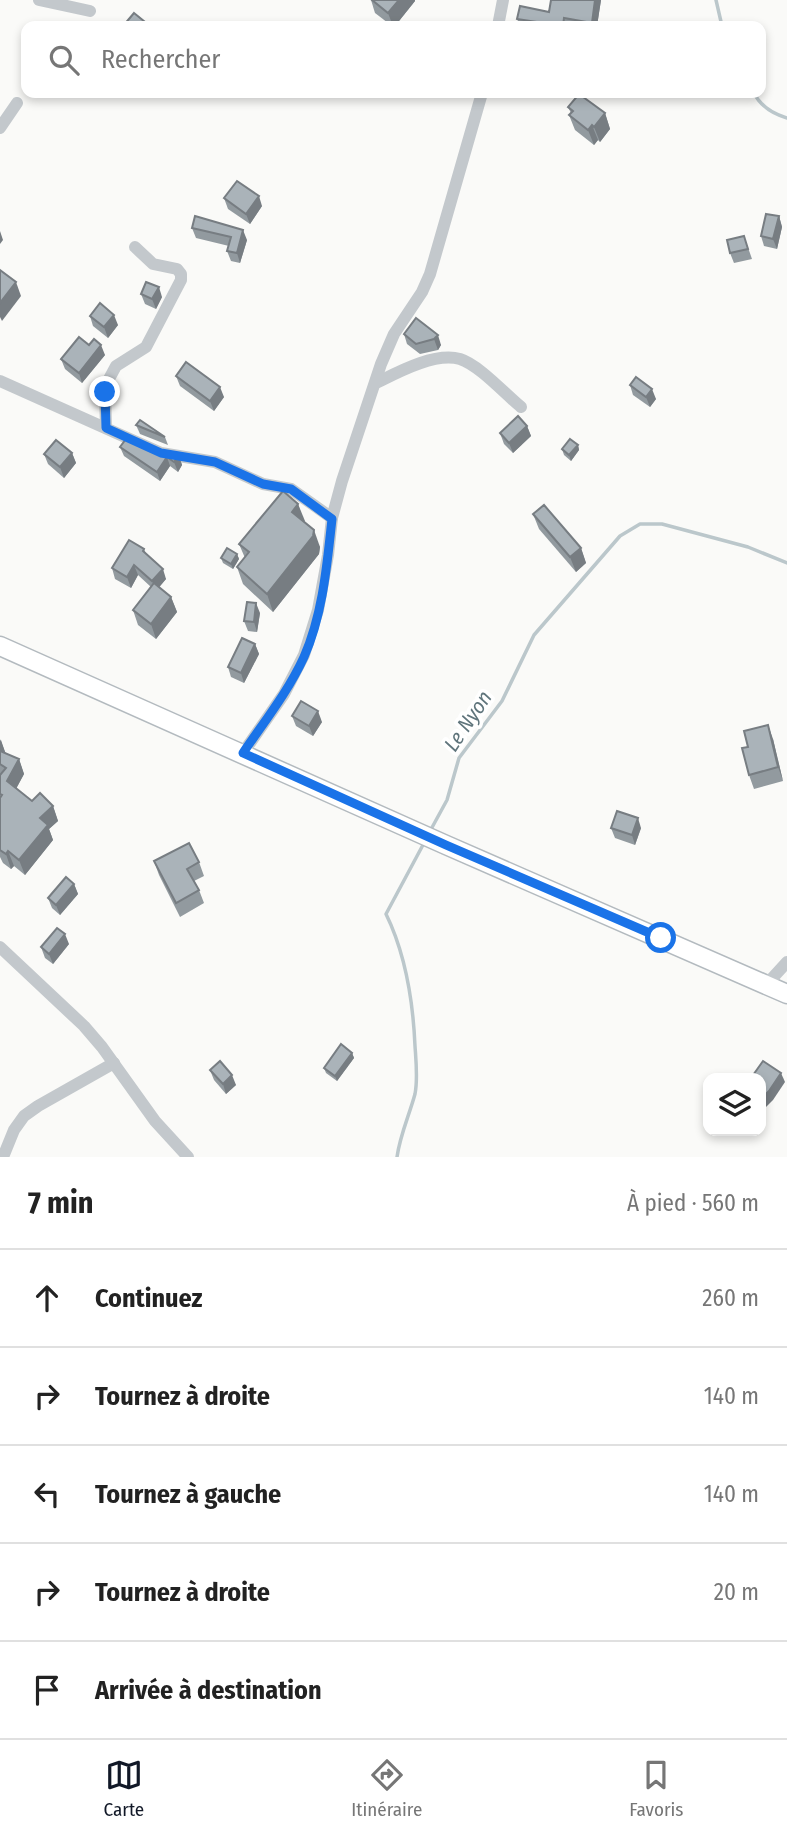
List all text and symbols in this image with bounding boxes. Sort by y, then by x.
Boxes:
search box [21,21,766,98]
icon: search [45,41,83,79]
text: Rechercher [101,44,220,75]
route end [89,376,120,407]
water label: Le Nyon [438,686,498,756]
route start [645,922,676,953]
map controls [703,1073,766,1136]
button: layers [703,1073,766,1136]
text: 7 min [28,1185,93,1221]
text: À pied · 560 m [627,1189,759,1217]
icon: ahead [28,1279,66,1317]
text: Continuez [95,1283,202,1314]
text: 260 m [702,1284,759,1312]
icon: right [28,1377,66,1415]
text: Tournez à droite [95,1381,270,1412]
text: 140 m [704,1382,759,1410]
icon: left [28,1475,66,1513]
text: Tournez à gauche [95,1479,281,1510]
text: 140 m [704,1480,759,1508]
icon: right [28,1573,66,1611]
text: Tournez à droite [95,1577,270,1608]
text: 20 m [714,1578,759,1606]
icon: arrive [28,1671,66,1709]
text: Arrivée à destination [95,1675,322,1706]
tab: Carte [104,1756,144,1821]
tab: Itinéraire [351,1756,422,1821]
tab: Favoris [629,1756,683,1821]

